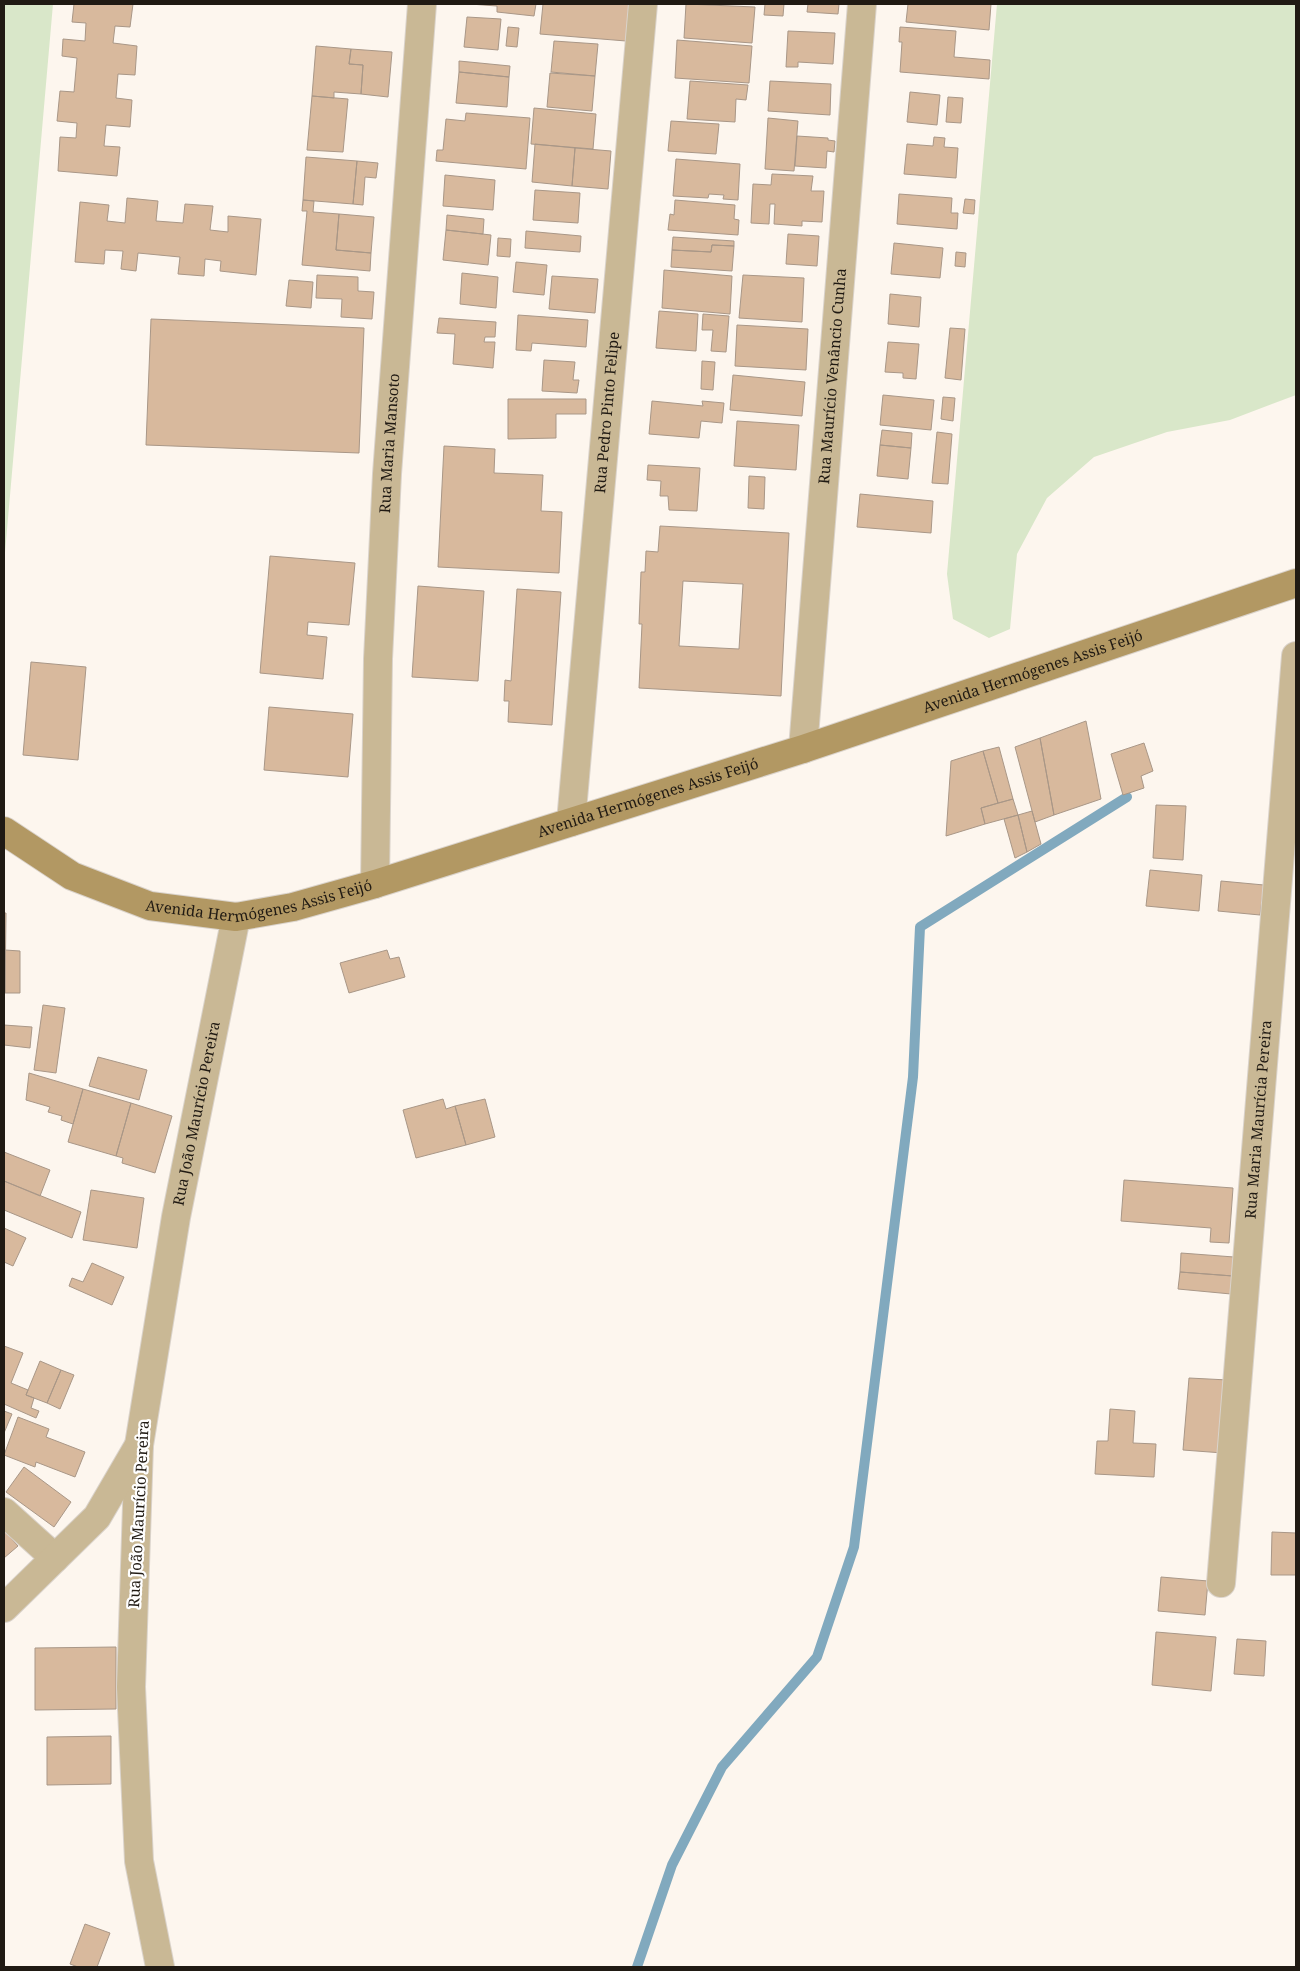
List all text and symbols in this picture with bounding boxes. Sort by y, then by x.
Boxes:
street label: Rua Maurício Venâncio Cunha [813,267,850,485]
street label: Rua Pedro Pinto Felipe [589,331,623,494]
street label: Rua Maria Mansoto [374,373,403,514]
street label: Avenida Hermógenes Assis Feijó [920,624,1145,717]
street label: Avenida Hermógenes Assis Feijó [535,753,761,841]
street label: Avenida Hermógenes Assis Feijó [144,874,374,926]
street label: Rua João Maurício Pereira [168,1019,224,1207]
street label: Rua Maria Maurícia Pereira [1240,1019,1276,1220]
street label: Rua João Maurício Pereira [123,1420,153,1608]

